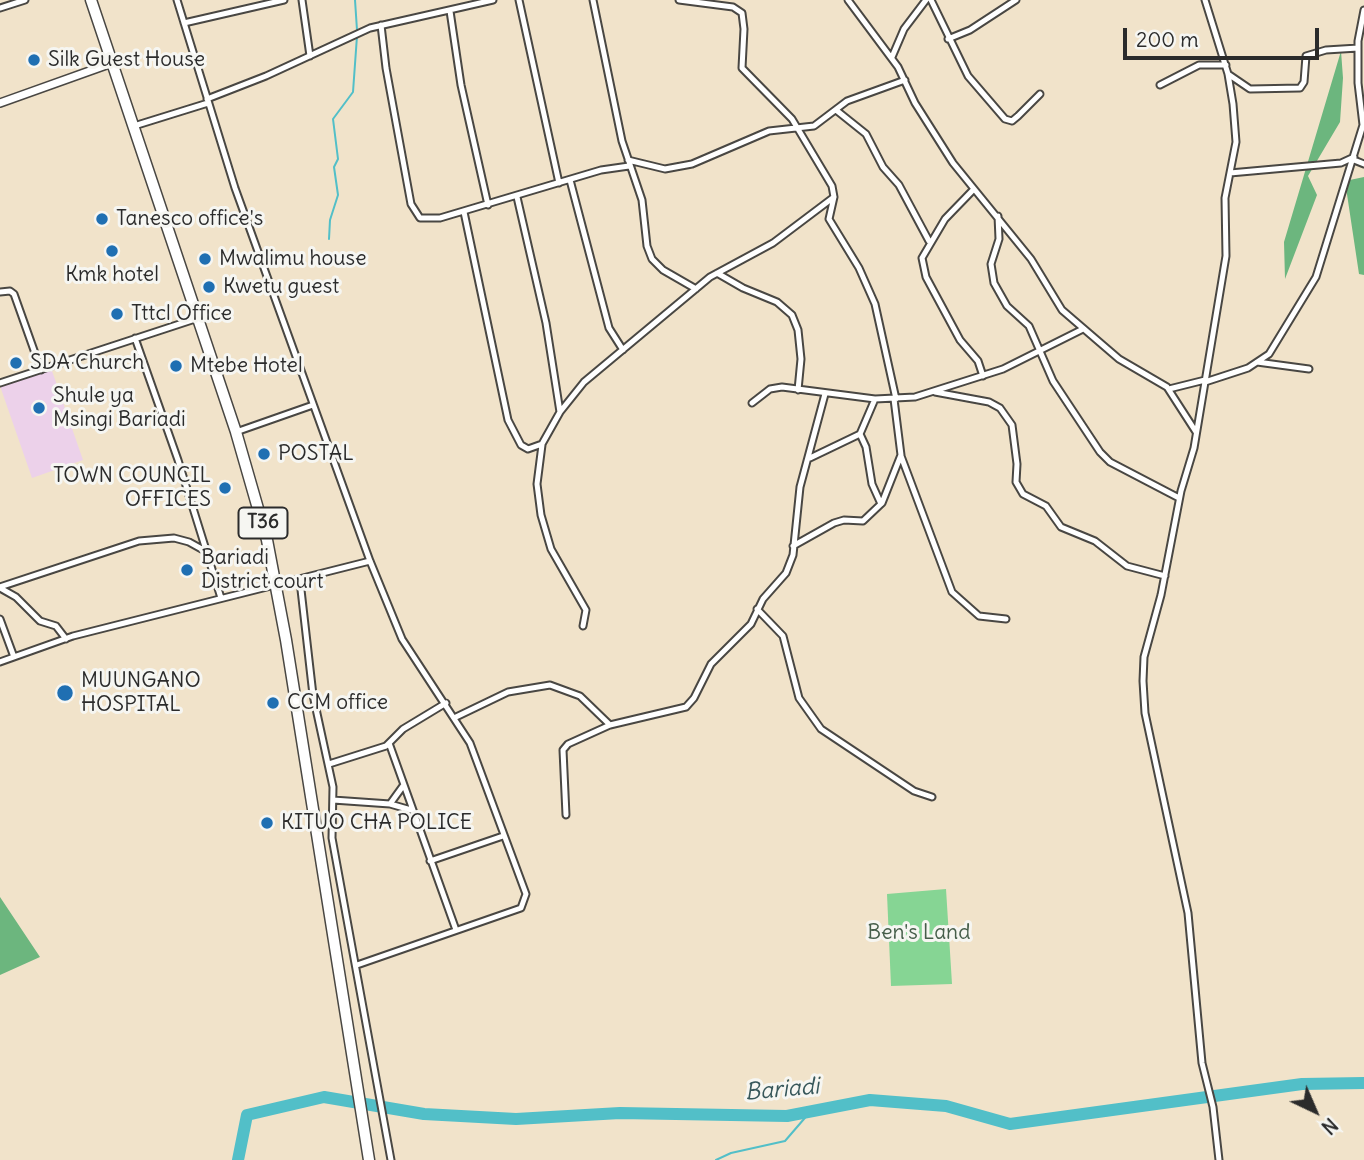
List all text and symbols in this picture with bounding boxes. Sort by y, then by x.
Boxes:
scale bar [1126,14,1322,58]
text: 200 m [1136,26,1199,53]
place label: Silk Guest House [48,47,205,73]
marker: Silk Guest House [26,52,42,68]
place label: Tanesco office's [116,206,263,232]
marker: Tanesco office's [94,211,110,227]
marker: Kmk hotel [104,243,120,259]
place label: Mwalimu house [219,246,366,272]
marker: Mwalimu house [197,251,213,267]
place label: Kmk hotel [65,262,159,288]
place label: Kwetu guest [223,274,339,300]
marker: Kwetu guest [201,279,217,295]
place label: Tttcl Office [131,301,232,327]
marker: Tttcl Office [109,306,125,322]
place label: SDA Church [30,350,144,376]
place label: Mtebe Hotel [190,353,303,379]
marker: SDA Church [8,355,24,371]
marker: Mtebe Hotel [168,358,184,374]
place label: Shule ya Msingi Bariadi [53,383,186,433]
marker: Shule ya Msingi Bariadi [31,400,47,416]
place label: POSTAL [278,441,354,467]
marker: POSTAL [256,446,272,462]
place label: TOWN COUNCIL OFFICES [53,463,211,513]
marker: TOWN COUNCIL OFFICES [217,480,233,496]
road number: T36 [238,508,288,538]
place label: Bariadi District court [201,545,323,595]
marker: Bariadi District court [179,562,195,578]
place label: MUUNGANO HOSPITAL [81,668,201,718]
marker: MUUNGANO HOSPITAL [55,683,75,703]
place label: CCM office [287,690,388,716]
marker: CCM office [265,695,281,711]
place label: KITUO CHA POLICE [281,810,472,836]
marker: KITUO CHA POLICE [259,815,275,831]
park label: Ben's Land [867,920,971,946]
water label: Bariadi [744,1073,820,1107]
north arrow [1280,1076,1350,1146]
text: N [1317,1113,1343,1139]

